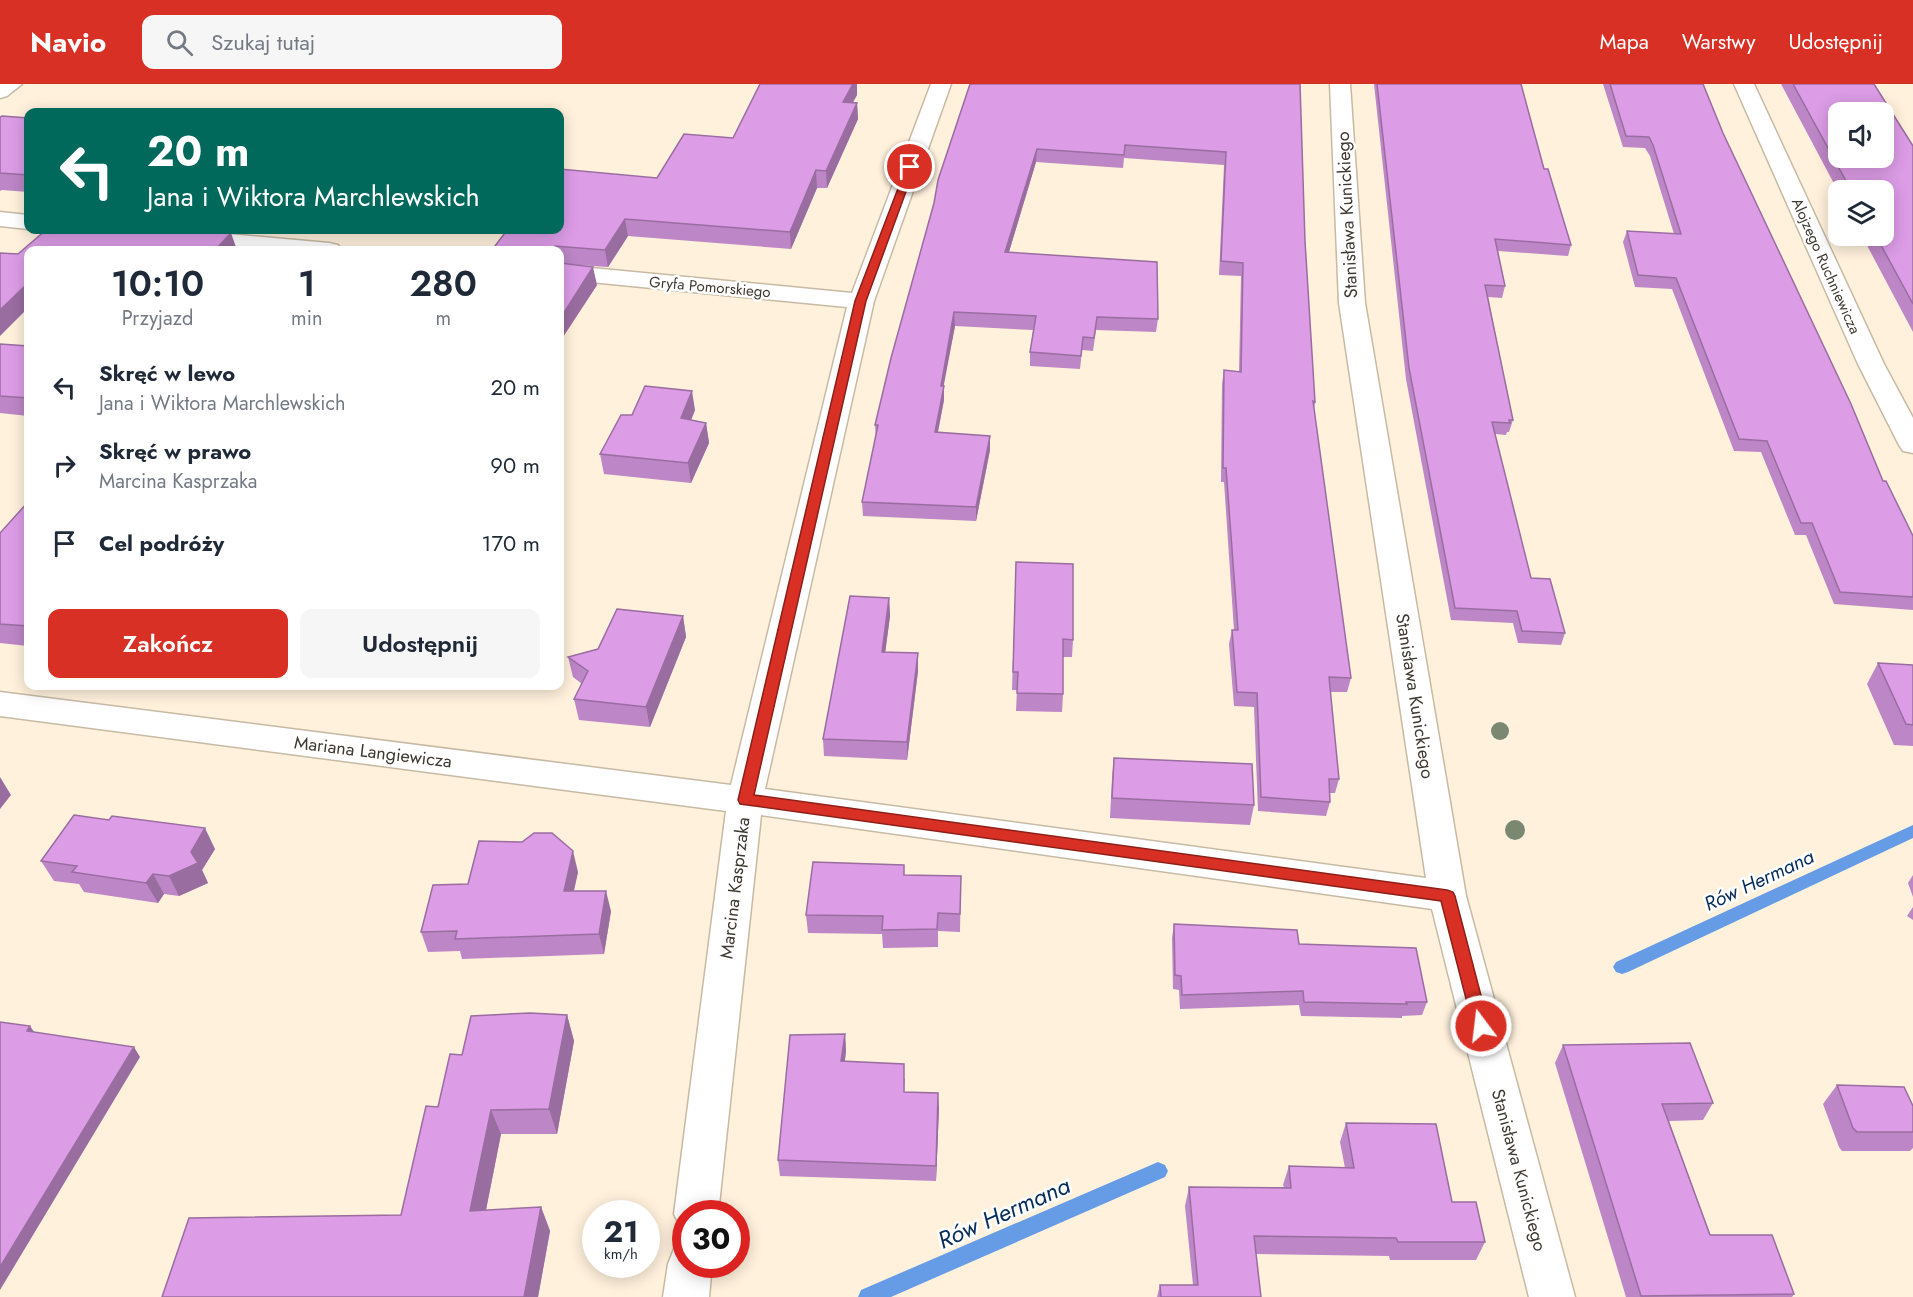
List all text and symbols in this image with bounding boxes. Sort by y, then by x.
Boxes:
search box [142,15,562,69]
text: Navio [30,22,106,63]
icon: search [163,26,196,59]
text: Szukaj tutaj [211,26,315,58]
text: Mapa [1600,27,1649,57]
text: Warstwy [1682,27,1755,57]
text: Udostępnij [1788,27,1883,57]
map controls [1828,102,1894,246]
button: sound [1828,102,1894,168]
text: 20 m [147,121,249,182]
street label: Stanisława Kunickiego [1330,131,1364,299]
icon: left [48,132,126,210]
pin [884,141,935,192]
icon: arrive [893,150,926,183]
text: Jana i Wiktora Marchlewskich [147,177,480,216]
button: layers [1828,180,1894,246]
street label: Alojzego Ruchniewicza [1786,194,1866,338]
text: 10:10 [111,257,204,309]
text: 1 [298,257,316,309]
text: 280 [409,257,477,309]
street label: Gryfa Pomorskiego [648,271,772,303]
text: Przyjazd [122,304,193,333]
text: min [291,304,322,333]
text: m [435,304,451,333]
text: Skręć w lewo [99,357,235,389]
icon: left [48,371,81,404]
text: 20 m [491,371,540,403]
text: Jana i Wiktora Marchlewskich [99,389,346,418]
text: Skręć w prawo [99,435,251,467]
icon: right [48,449,81,482]
text: 90 m [490,449,540,481]
text: Marcina Kasprzaka [99,467,257,496]
icon: arrive [48,527,81,560]
text: Cel podróży [99,527,224,559]
text: 170 m [482,527,540,559]
button: Zakończ [48,609,288,678]
button: Udostępnij [300,609,540,678]
street label: Stanisława Kunickiego [1389,611,1441,781]
street label: Mariana Langiewicza [293,729,453,775]
street label: Marcina Kasprzaka [713,816,757,960]
water label: Rów Hermana [1699,842,1819,919]
position arrow [1449,994,1513,1058]
street label: Stanisława Kunickiego [1485,1086,1553,1254]
water label: Rów Hermana [932,1168,1076,1257]
speed limit sign: 30 [672,1200,750,1278]
text: 21 [604,1210,638,1253]
text: km/h [604,1243,638,1265]

